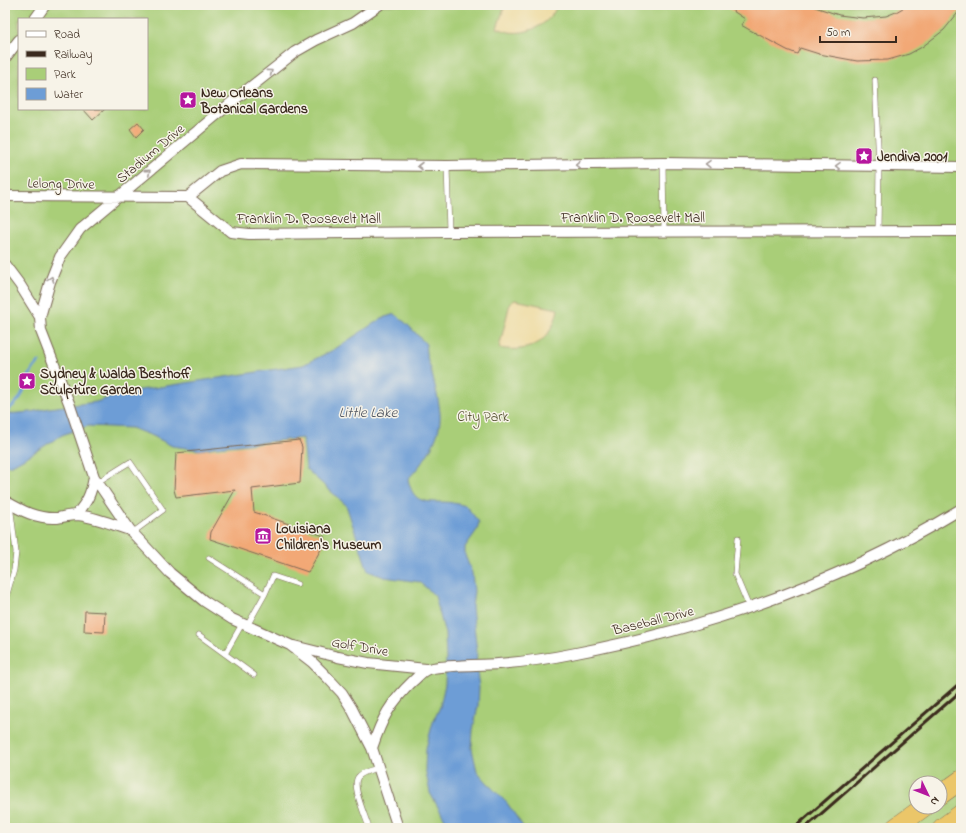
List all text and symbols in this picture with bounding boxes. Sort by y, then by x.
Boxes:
legend [18,18,148,110]
scale bar [820,18,896,44]
text: 50 m [826,24,850,42]
text: Road [54,26,80,44]
text: Railway [54,46,93,65]
text: Park [54,66,76,84]
one-way arrow [266,69,273,76]
place label: New Orleans Botanical Gardens [200,83,308,120]
text: Water [54,86,83,104]
place icon: New Orleans Botanical Gardens [178,90,198,110]
street label: Stadium Drive [112,119,190,189]
place icon: Jendiva 2001 [854,146,874,166]
place label: Jendiva 2001 [877,147,948,168]
one-way arrow [575,160,581,169]
one-way arrow [705,160,711,168]
one-way arrow [417,162,423,170]
one-way arrow [835,162,841,170]
one-way arrow [144,170,151,177]
street label: Lelong Drive [27,173,95,197]
street label: Franklin D. Roosevelt Mall [560,208,705,229]
street label: Franklin D. Roosevelt Mall [236,209,381,230]
one-way arrow [47,276,55,283]
place label: Sydney & Walda Besthoff Sculpture Garden [40,364,192,401]
place icon: Sydney & Walda Besthoff Sculpture Garden [17,371,37,391]
water label: Little Lake [339,402,398,424]
park label: City Park [457,407,510,429]
place label: Louisiana Children's Museum [276,519,381,556]
museum icon: Louisiana Children's Museum [253,526,273,546]
street label: Baseball Drive [610,601,697,642]
street label: Golf Drive [330,632,390,663]
north arrow [908,775,948,815]
text: N [926,793,943,809]

